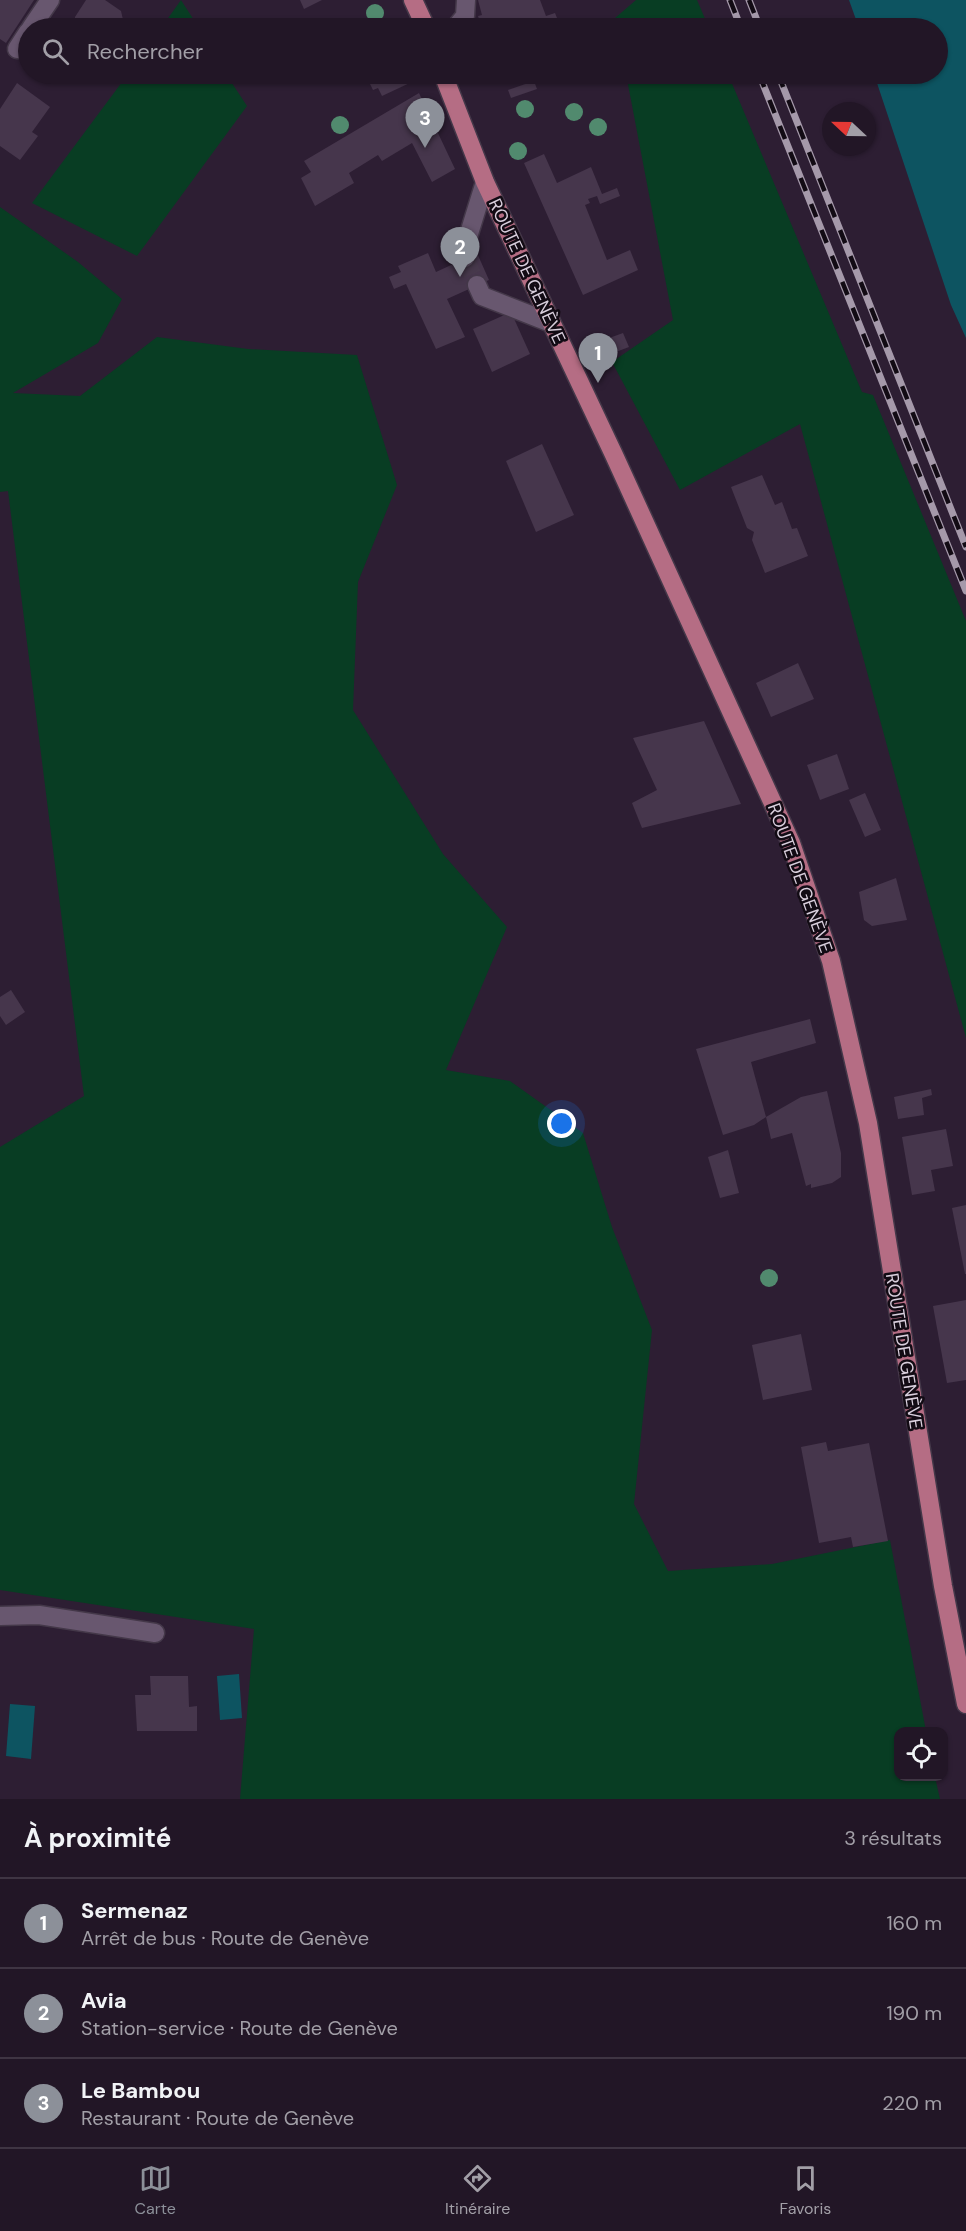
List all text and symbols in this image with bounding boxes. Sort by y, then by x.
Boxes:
search box [18,18,948,84]
icon: search [39,35,72,68]
text: Rechercher [87,37,203,66]
pin: 3 [406,98,444,148]
north arrow [822,102,876,156]
street label: ROUTE DE GENÈVE [483,195,571,347]
pin: 2 [440,228,480,277]
pin: 1 [578,334,618,383]
street label: ROUTE DE GENÈVE [762,800,838,956]
your location [547,1109,576,1138]
street label: ROUTE DE GENÈVE [880,1271,928,1431]
map controls [894,1727,948,1781]
button: locate [894,1727,948,1781]
text: À proximité [24,1821,171,1855]
text: 3 résultats [844,1825,942,1851]
text: Sermenaz [81,1896,188,1925]
text: 1 [40,1910,47,1936]
text: 160 m [886,1910,942,1936]
text: Arrêt de bus · Route de Genève [81,1925,369,1951]
text: Avia [81,1986,127,2015]
text: 2 [38,2000,49,2026]
text: 190 m [886,2000,942,2026]
text: Station-service · Route de Genève [81,2015,398,2041]
text: Le Bambou [81,2076,200,2105]
text: 3 [37,2090,50,2116]
text: 220 m [882,2090,942,2116]
text: Restaurant · Route de Genève [81,2105,354,2131]
tab: Carte [135,2162,176,2219]
tab: Itinéraire [445,2162,510,2219]
tab: Favoris [780,2162,831,2219]

